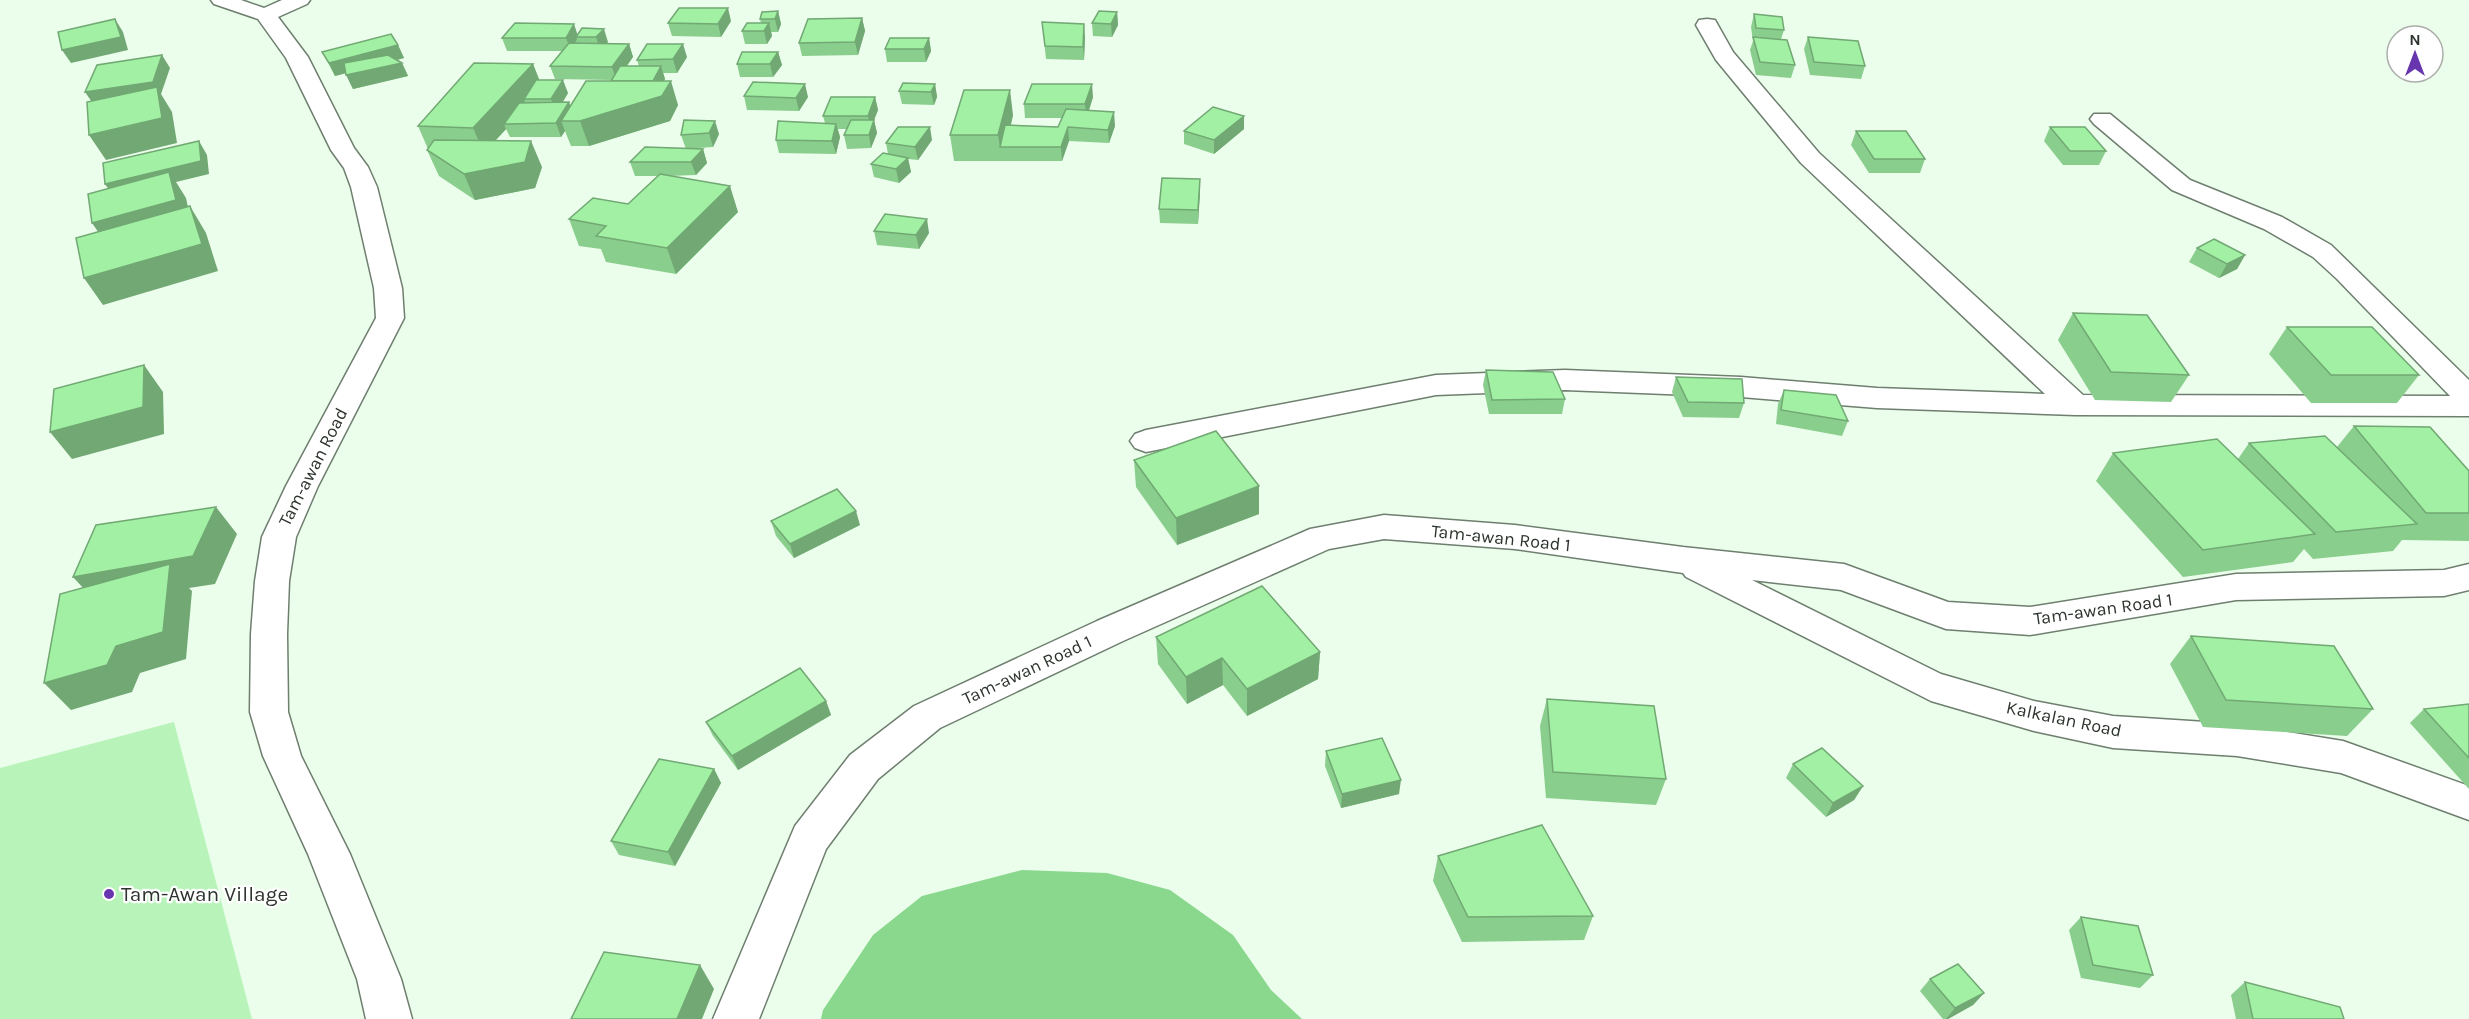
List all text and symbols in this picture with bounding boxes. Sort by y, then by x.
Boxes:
north arrow [2385,24,2445,84]
text: N [2409,30,2421,49]
street label: Tam-awan Road [274,404,352,530]
street label: Tam-awan Road 1 [1430,520,1572,556]
street label: Tam-awan Road 1 [2032,588,2174,630]
street label: Tam-awan Road 1 [959,630,1095,710]
street label: Kalkalan Road [2004,696,2124,742]
place label: Tam-Awan Village [121,882,288,906]
marker: Tam-Awan Village [102,887,116,901]

